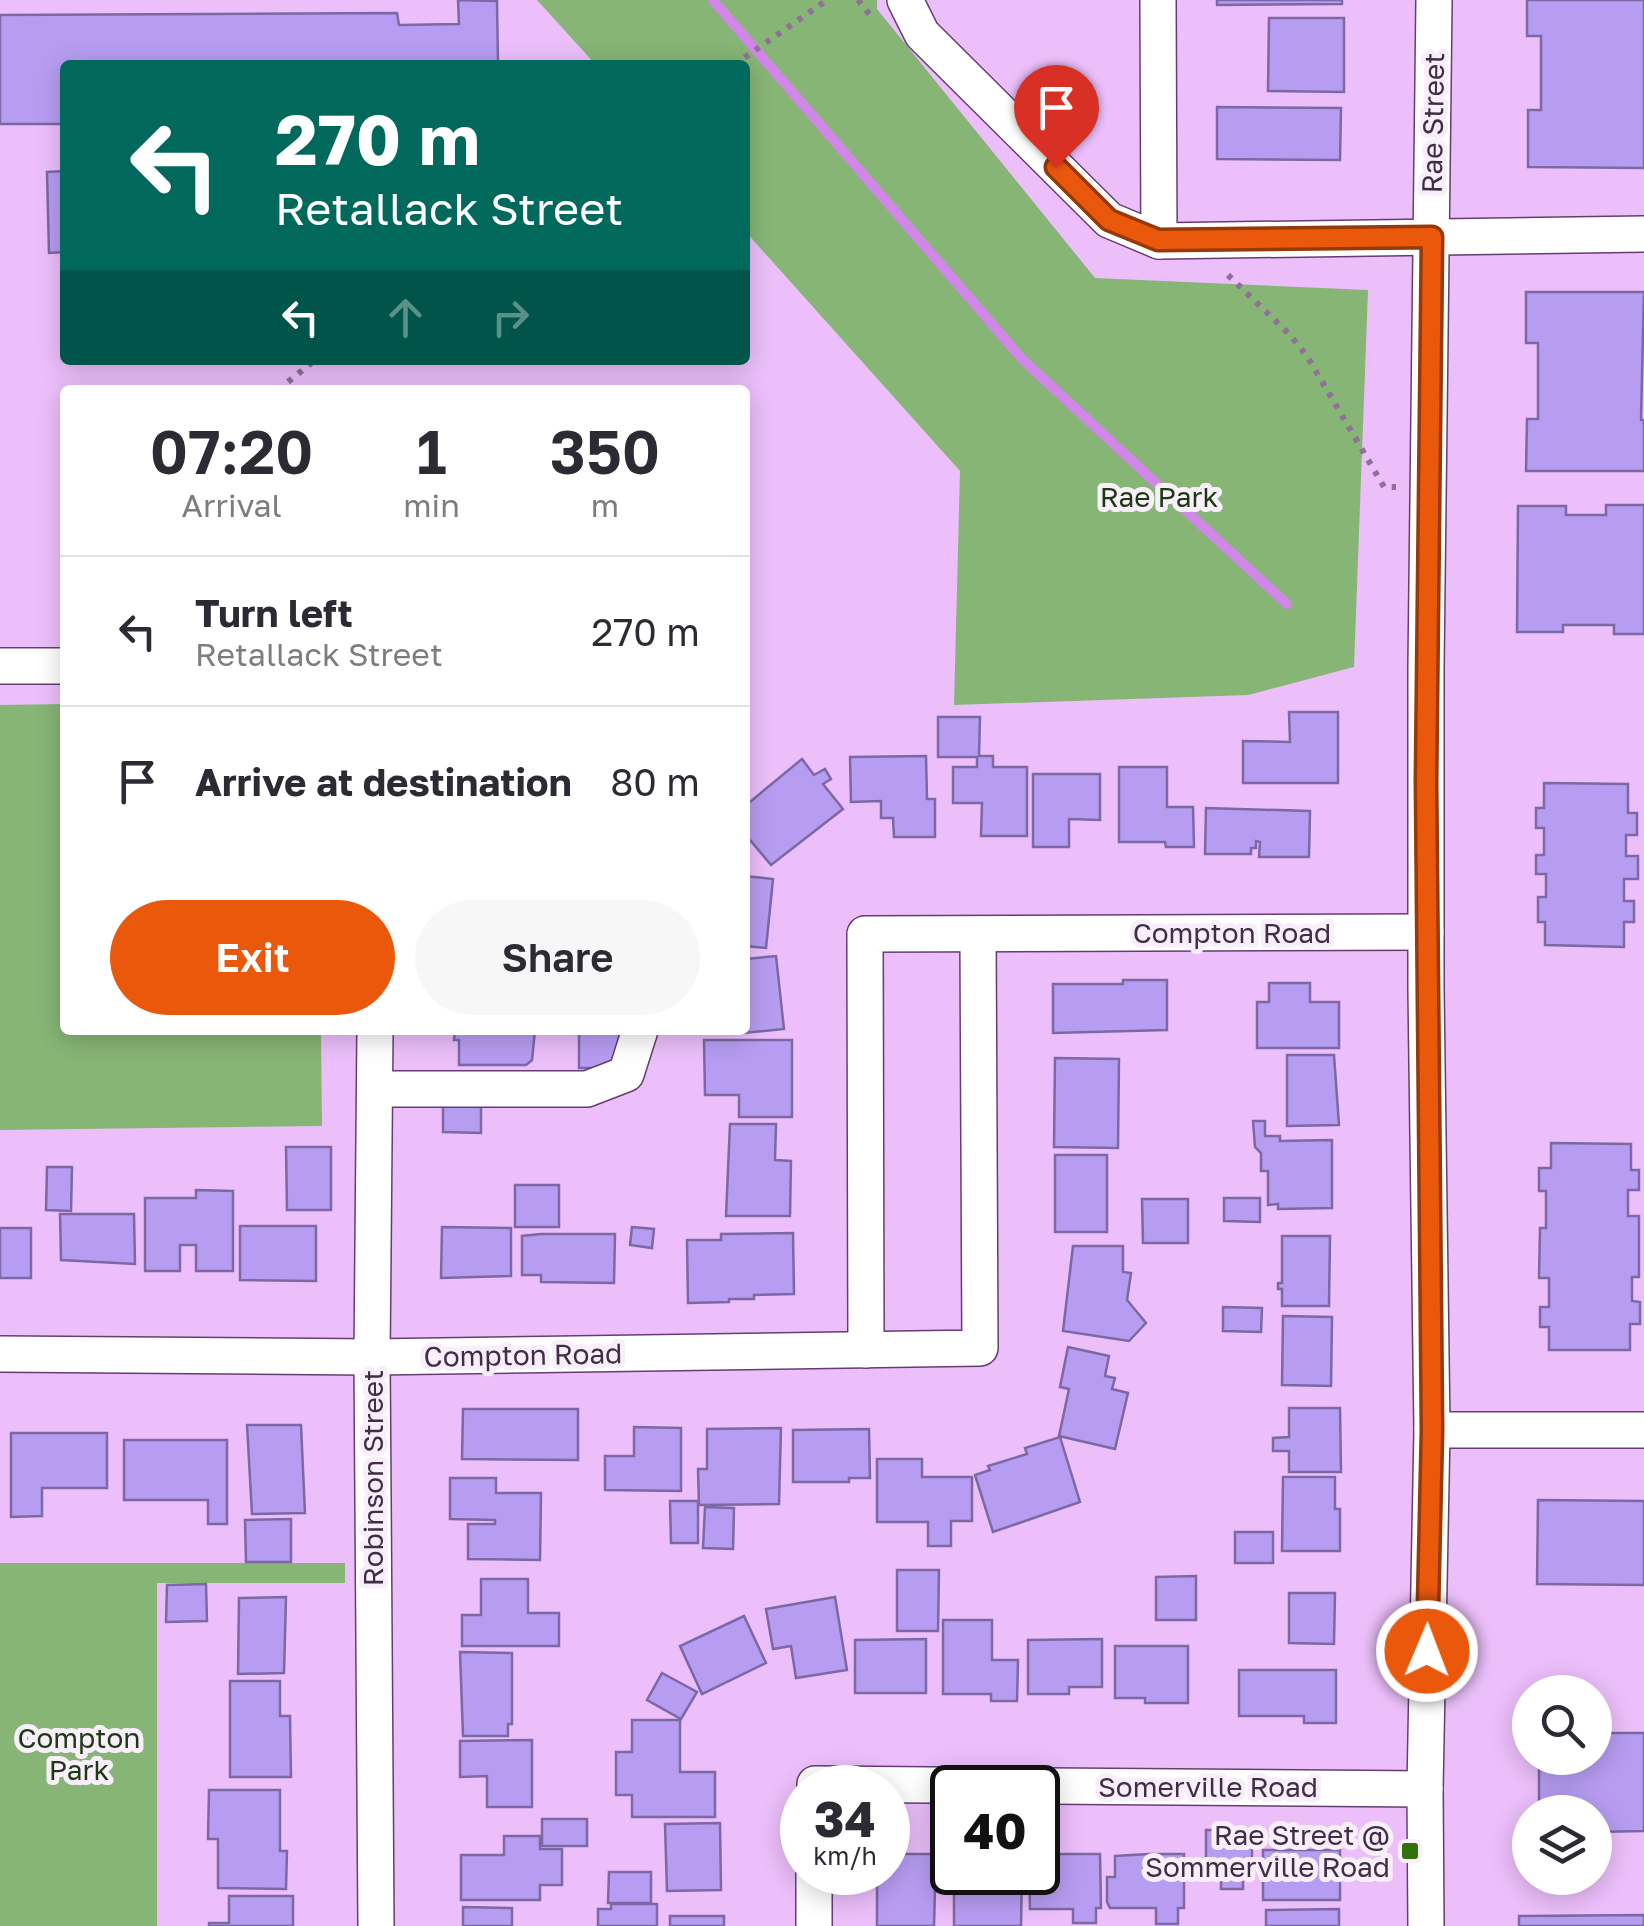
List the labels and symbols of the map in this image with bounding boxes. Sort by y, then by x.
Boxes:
street label: Rae Street [1415,52,1450,194]
pin [1014,65,1099,168]
park label: Rae Park [1100,480,1218,513]
street label: Compton Road [1133,916,1331,949]
street label: Compton Road [423,1336,623,1373]
street label: Robinson Street [356,1370,389,1586]
position arrow [1375,1599,1479,1703]
park label: Compton Park [17,1721,141,1786]
speed limit sign: 40 [930,1765,1060,1895]
street label: Somerville Road [1098,1770,1318,1803]
place label: Rae Street @ Sommerville Road [1145,1818,1390,1883]
marker: Rae Street @ Sommerville Road [1399,1840,1421,1862]

